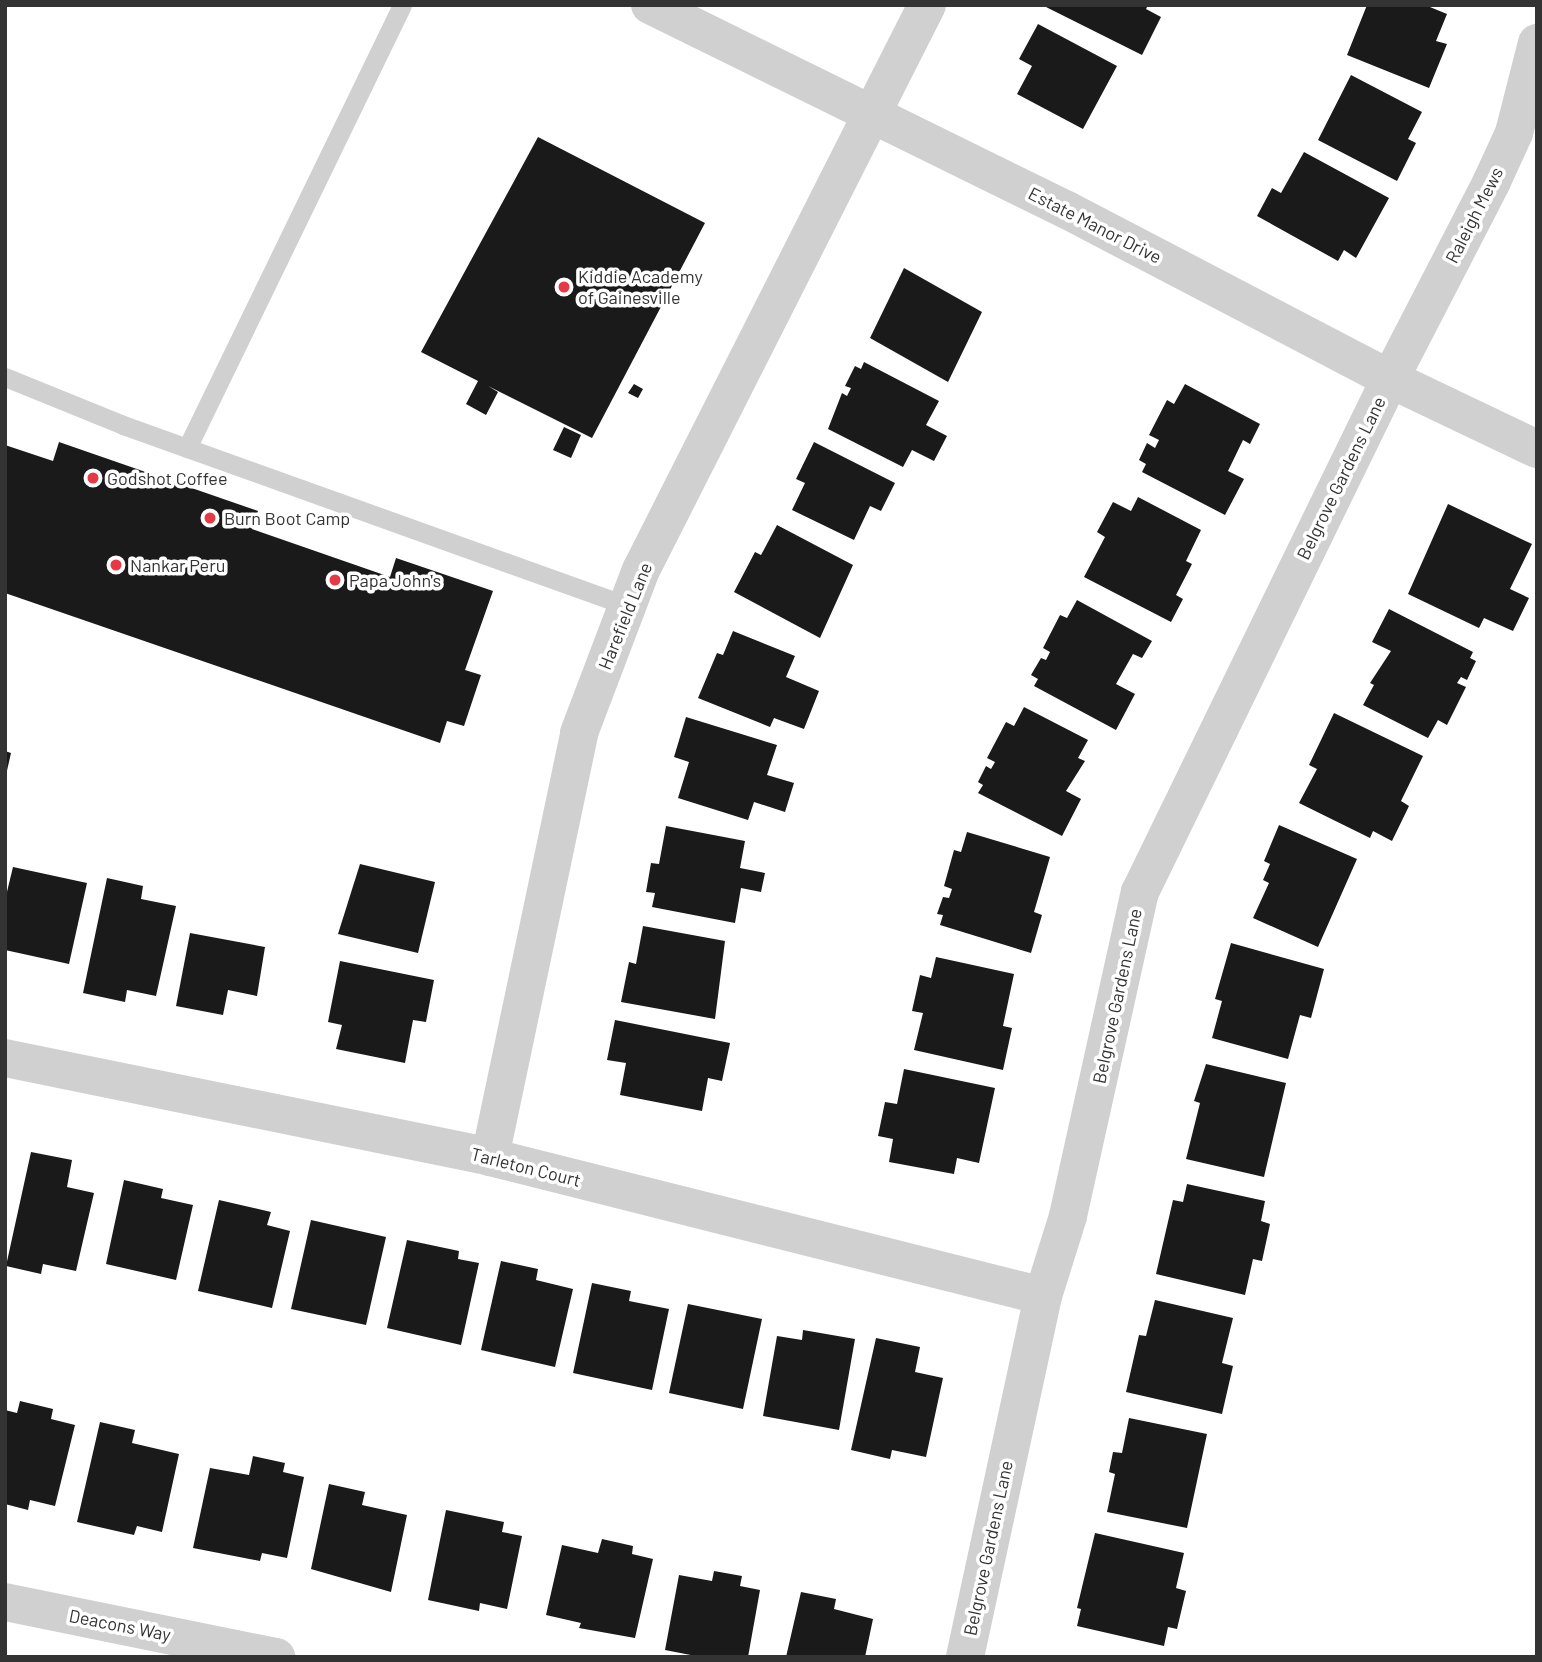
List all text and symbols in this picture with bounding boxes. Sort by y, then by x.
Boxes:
street label: Raleigh Mews [1441,163,1507,267]
street label: Estate Manor Drive [1025,182,1165,268]
place label: Kiddie Academy of Gainesville [578,266,703,308]
marker: Kiddie Academy of Gainesville [556,279,572,295]
street label: Belgrove Gardens Lane [1292,393,1390,563]
place label: Godshot Coffee [107,467,228,489]
marker: Godshot Coffee [85,470,101,486]
place label: Burn Boot Camp [224,507,350,529]
marker: Burn Boot Camp [202,510,218,526]
place label: Nankar Peru [130,554,225,576]
marker: Nankar Peru [108,557,124,573]
street label: Harefield Lane [594,559,656,673]
place label: Papa John's [349,569,441,591]
marker: Papa John's [327,572,343,588]
street label: Belgrove Gardens Lane [1088,906,1146,1086]
street label: Tarleton Court [469,1143,583,1191]
street label: Belgrove Gardens Lane [959,1458,1017,1638]
street label: Deacons Way [67,1605,173,1645]

